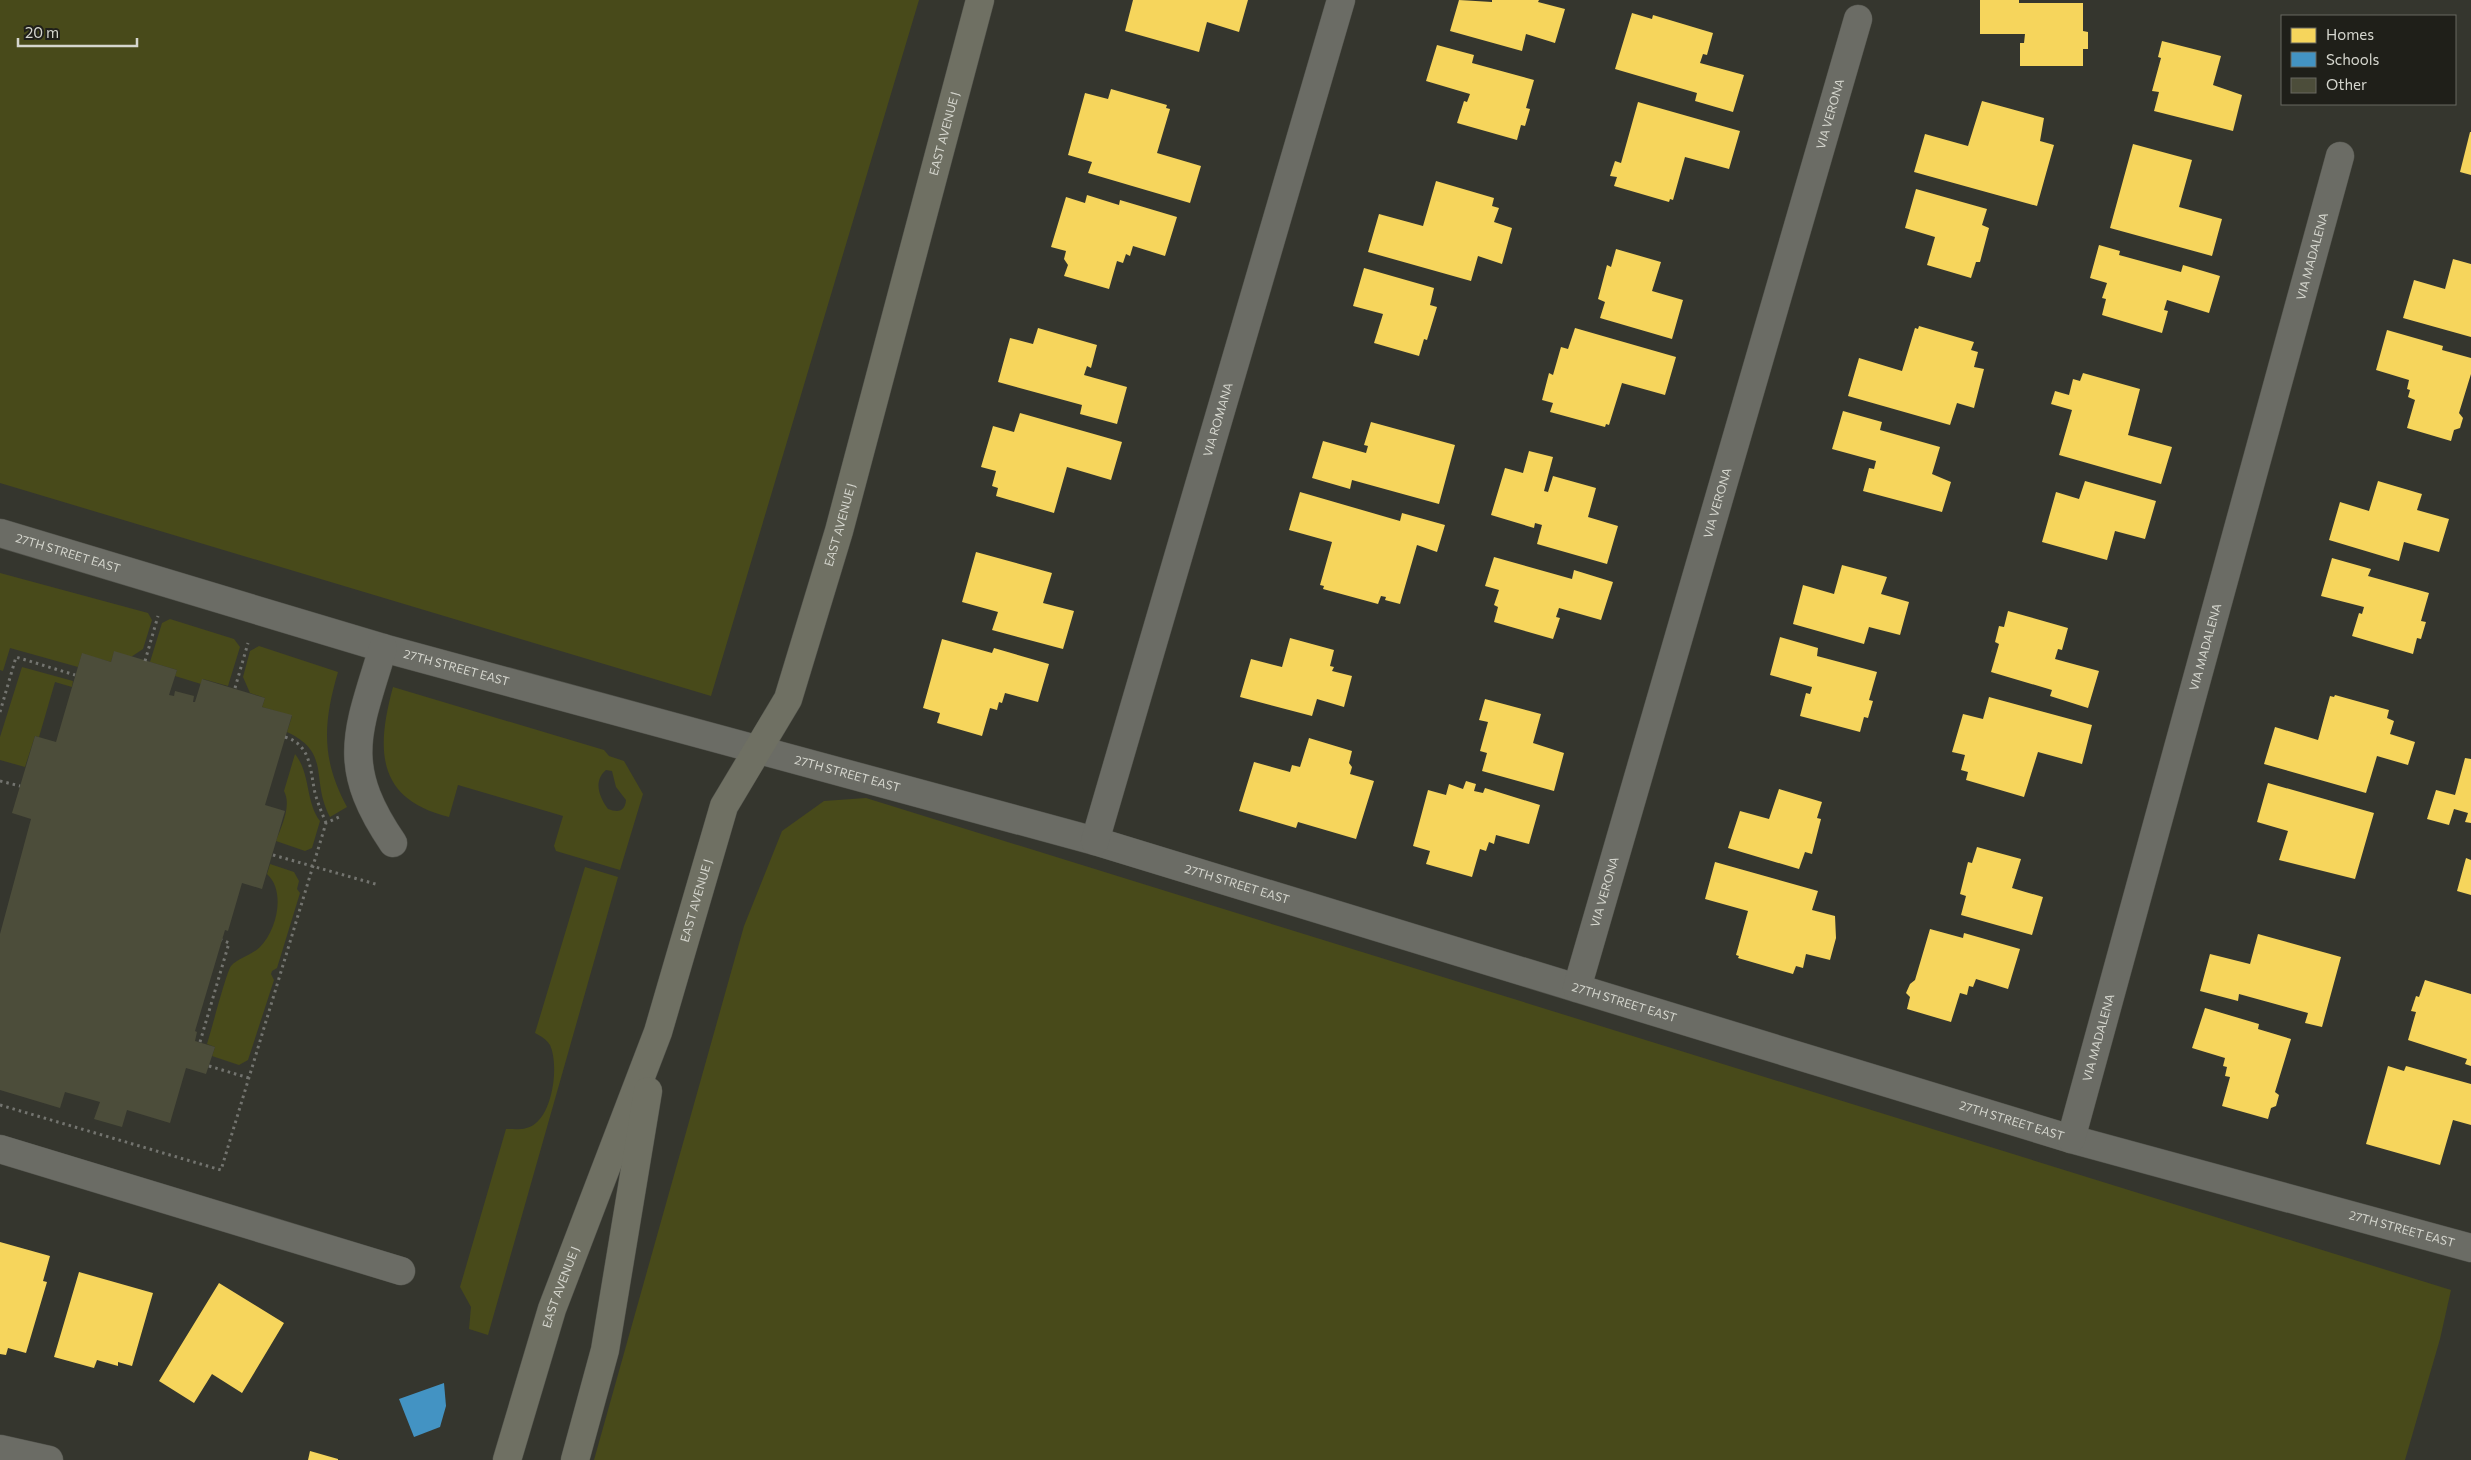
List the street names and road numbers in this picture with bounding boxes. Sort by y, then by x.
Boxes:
street label: VIA VERONA [1813,77,1846,151]
street label: EAST AVENUE J [926,90,962,177]
street label: VIA MADALENA [2293,211,2330,301]
street label: VIA ROMANA [1200,381,1235,458]
street label: VIA VERONA [1700,466,1734,540]
street label: EAST AVENUE J [821,481,858,568]
street label: 27TH STREET EAST [14,530,123,575]
street label: VIA MADALENA [2186,602,2223,692]
street label: 27TH STREET EAST [402,646,511,688]
street label: 27TH STREET EAST [793,752,902,794]
street label: VIA VERONA [1587,855,1621,928]
street label: EAST AVENUE J [677,857,715,944]
street label: 27TH STREET EAST [1183,861,1292,906]
street label: 27TH STREET EAST [1570,979,1679,1024]
street label: VIA MADALENA [2079,992,2116,1083]
street label: 27TH STREET EAST [1958,1097,2066,1143]
street label: 27TH STREET EAST [2348,1207,2457,1249]
street label: EAST AVENUE J [539,1244,582,1329]

